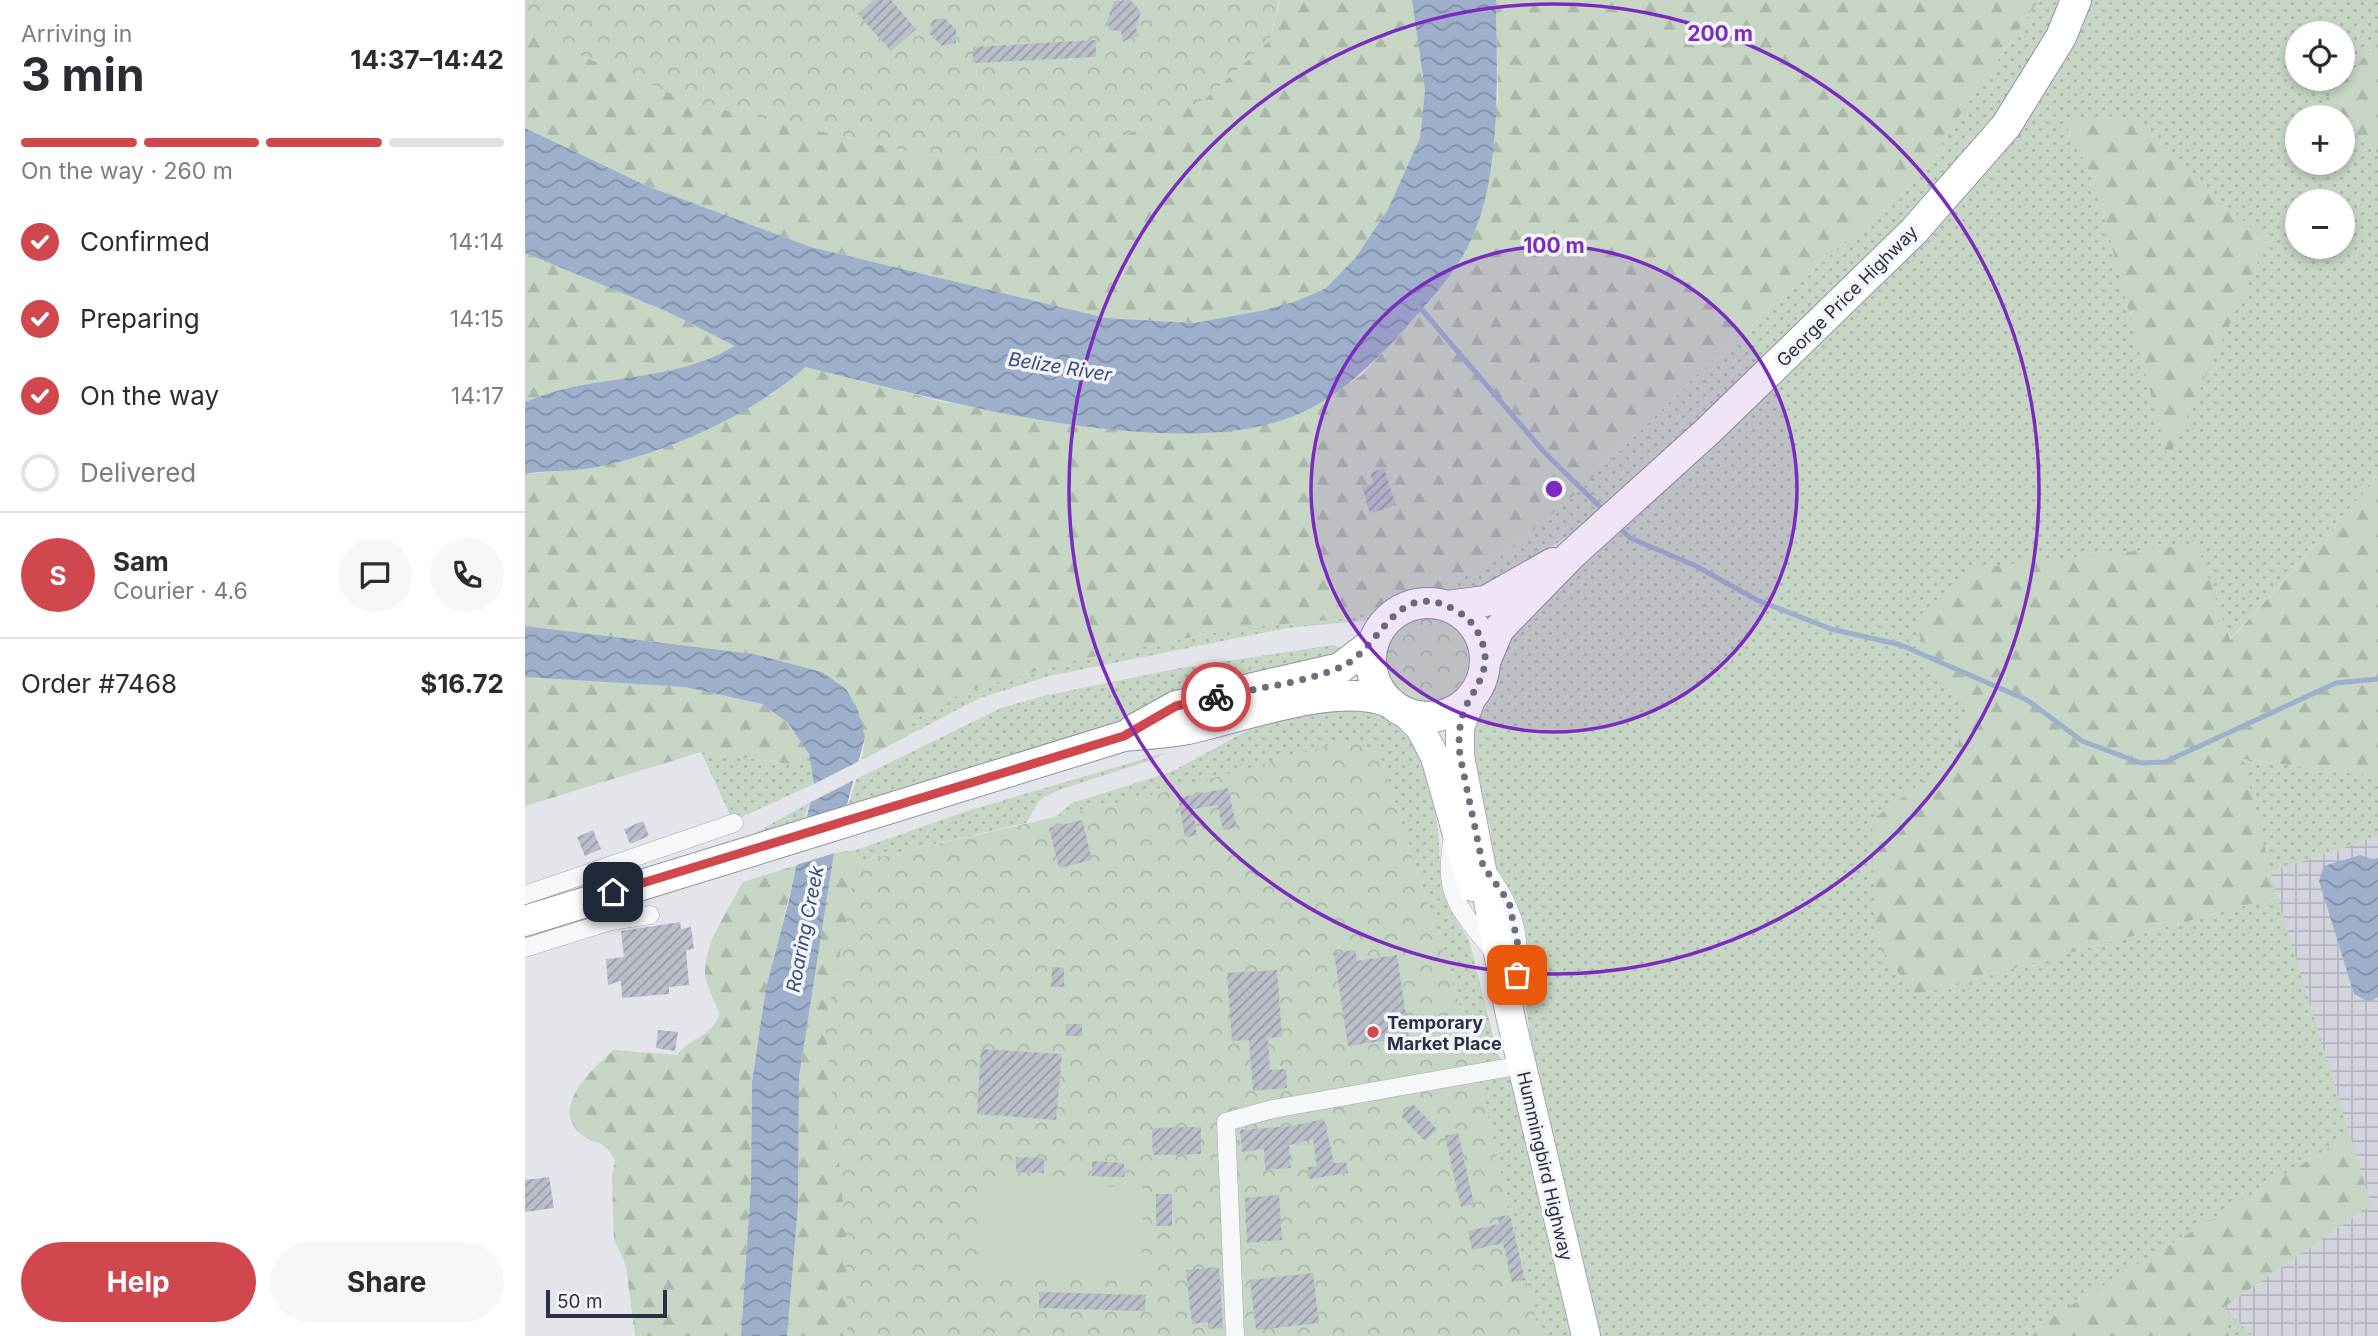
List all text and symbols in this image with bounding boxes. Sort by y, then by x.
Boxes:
text: Arriving in [21,20,132,48]
text: 200 m [1687,21,1753,46]
map controls [2285,21,2355,259]
button: locate [2285,21,2355,91]
text: 14:37–14:42 [350,44,504,75]
text: 3 min [21,46,145,102]
button: + [2285,105,2355,175]
text: On the way · 260 m [21,157,233,185]
button: − [2285,189,2355,259]
street label: George Price Highway [1772,221,1922,371]
icon: check [21,223,59,261]
text: Confirmed [80,226,210,257]
text: 14:14 [449,228,504,256]
text: 100 m [1523,233,1585,258]
icon: check [21,300,59,338]
text: Preparing [80,303,200,334]
text: 14:15 [450,305,504,333]
water label: Belize River [1007,347,1114,387]
icon: check [21,377,59,415]
text: On the way [80,380,219,411]
text: 14:17 [451,382,504,410]
text: Delivered [80,457,196,488]
centre of rings [1542,477,1566,501]
button: chat [338,538,412,612]
button: phone [430,538,504,612]
text: Sam [113,546,169,577]
text: S [49,560,67,591]
text: Courier · 4.6 [113,577,248,605]
courier [1181,662,1251,732]
text: Order #7468 [21,668,177,699]
text: $16.72 [420,668,504,699]
icon: bike [1197,678,1235,716]
pin [583,862,643,922]
water label: Roaring Creek [781,863,829,994]
icon: home [594,873,632,911]
pin [1487,945,1547,1005]
icon: bag [1498,956,1536,994]
place label: Temporary Market Place [1387,1012,1502,1054]
marker: Temporary Market Place [1365,1024,1381,1040]
street label: Hummingbird Highway [1513,1069,1577,1263]
button: Help [21,1242,256,1322]
button: Share [270,1242,504,1322]
scale bar [546,1287,667,1319]
text: 50 m [557,1290,603,1313]

